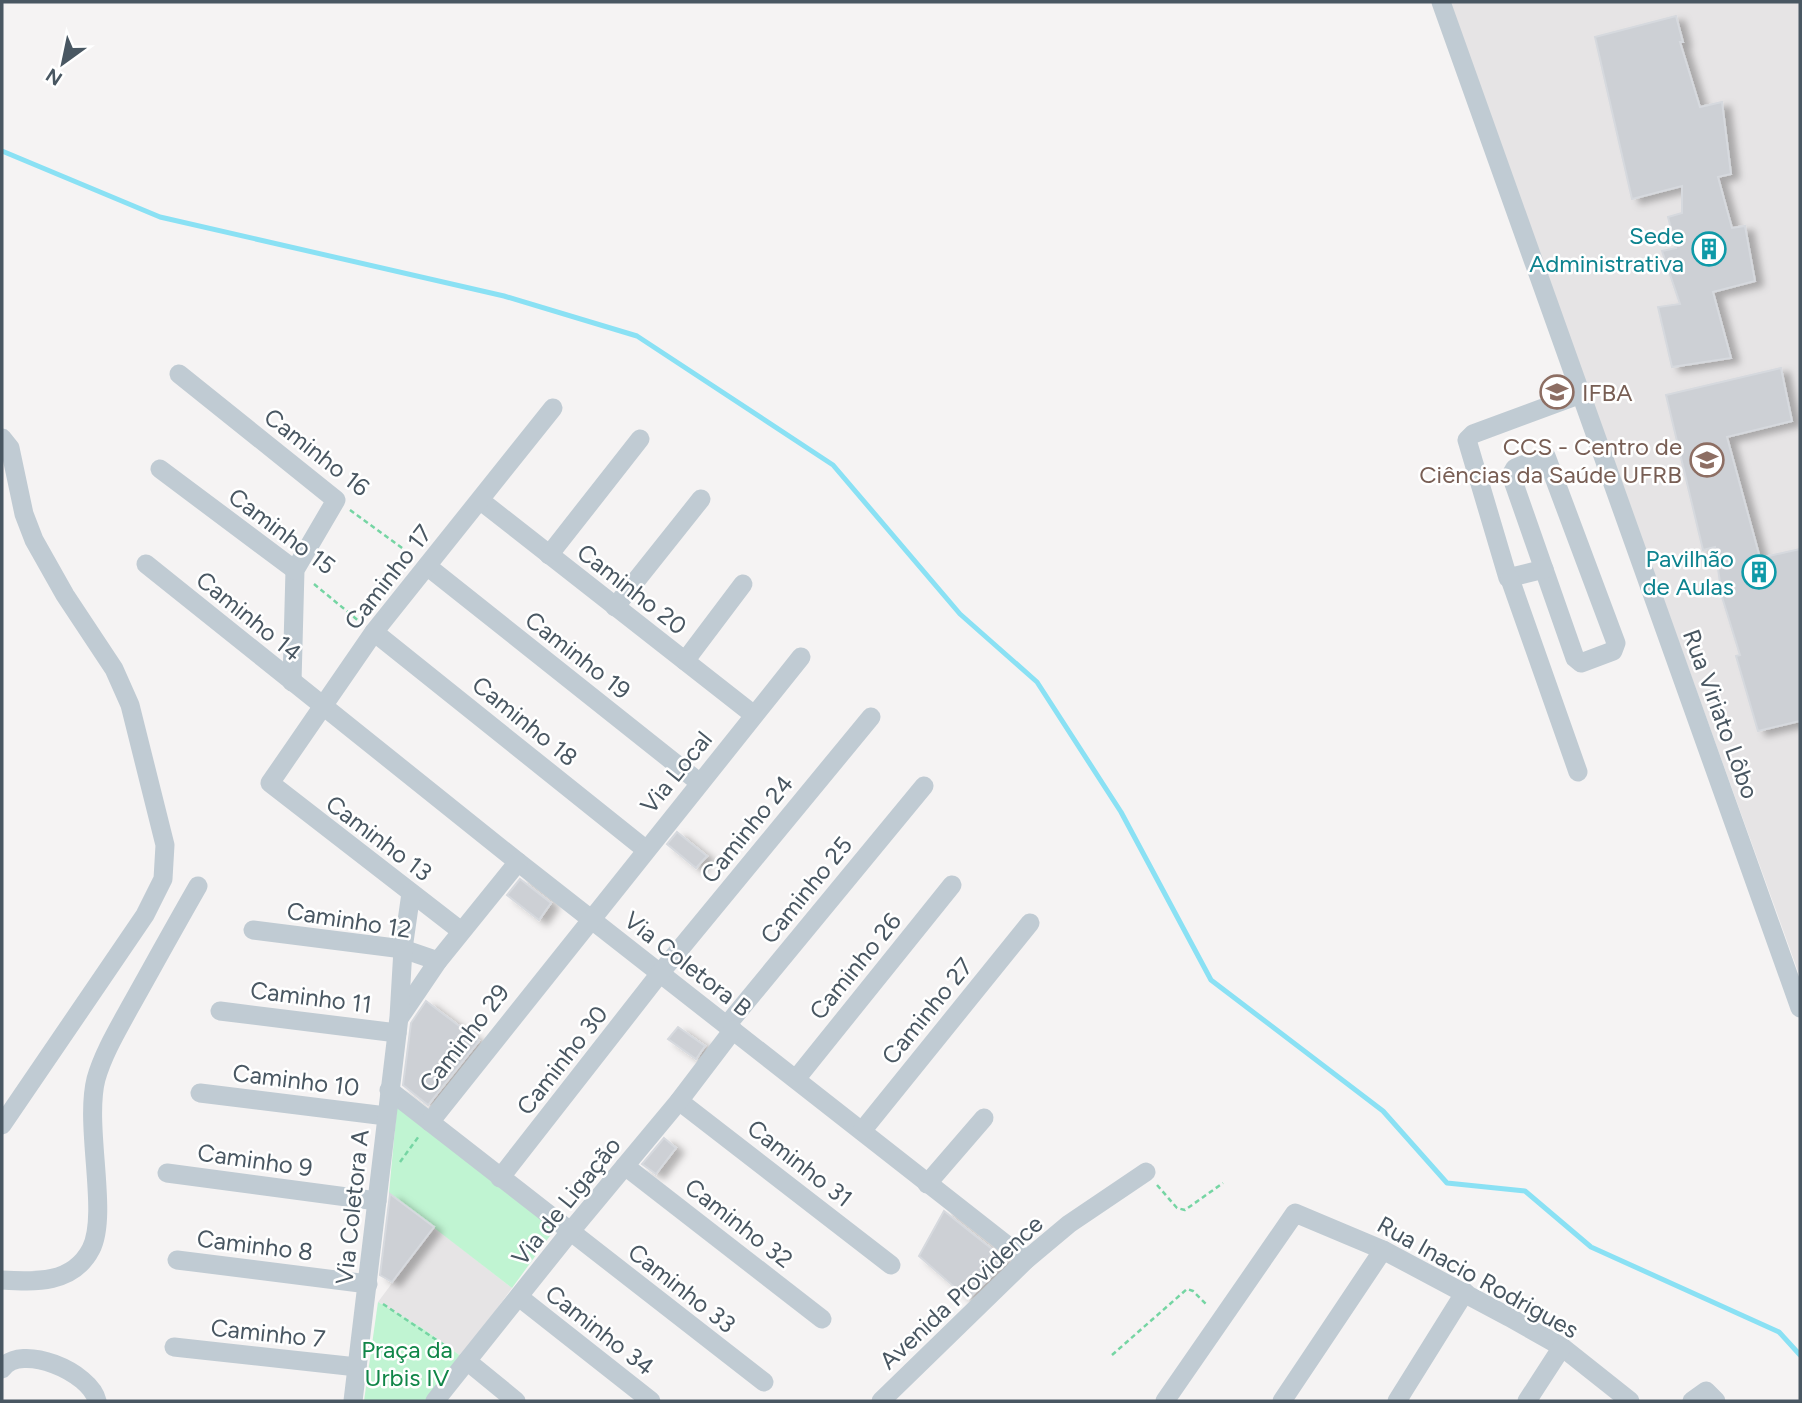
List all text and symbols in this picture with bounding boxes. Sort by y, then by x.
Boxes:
north arrow [28,28,98,98]
text: N [42,63,66,90]
place label: Sede Administrativa [1529,221,1684,278]
building icon: Sede Administrativa [1690,230,1728,268]
school or university icon: IFBA [1538,373,1576,411]
place label: IFBA [1582,378,1633,407]
street label: Caminho 16 [259,402,375,502]
place label: CCS - Centro de Ciências da Saúde UFRB [1419,432,1682,489]
school or university icon: CCS - Centro de Ciências da Saúde UFRB [1688,441,1726,479]
street label: Caminho 15 [223,482,341,580]
street label: Caminho 17 [338,519,438,635]
street label: Caminho 20 [571,537,693,641]
place label: Pavilhão de Aulas [1643,544,1734,601]
building icon: Pavilhão de Aulas [1740,553,1778,591]
street label: Caminho 14 [191,565,308,667]
street label: Caminho 19 [520,605,636,705]
street label: Rua Viriato Lôbo [1677,625,1765,803]
street label: Caminho 18 [467,670,583,772]
street label: Via Local [634,725,718,819]
street label: Caminho 24 [695,769,799,889]
street label: Caminho 13 [320,789,438,887]
street label: Caminho 25 [754,831,858,949]
street label: Caminho 12 [285,896,413,944]
street label: Via Coletora B [618,905,758,1023]
street label: Caminho 26 [803,907,907,1025]
street label: Caminho 27 [875,952,979,1070]
street label: Caminho 11 [249,975,373,1019]
street label: Caminho 29 [413,978,515,1098]
street label: Caminho 30 [510,1000,614,1120]
street label: Caminho 10 [231,1058,361,1102]
street label: Caminho 31 [742,1113,858,1213]
street label: Via Coletora A [329,1127,375,1286]
street label: Via de Ligação [505,1131,627,1271]
street label: Caminho 9 [196,1138,314,1182]
street label: Caminho 32 [679,1172,799,1274]
street label: Avenida Providence [873,1209,1049,1375]
street label: Rua Inacio Rodrigues [1372,1210,1584,1344]
street label: Caminho 8 [195,1223,315,1267]
street label: Caminho 33 [623,1237,741,1339]
street label: Caminho 34 [540,1279,660,1382]
street label: Caminho 7 [209,1313,327,1353]
park label: Praça da Urbis IV [361,1335,453,1392]

